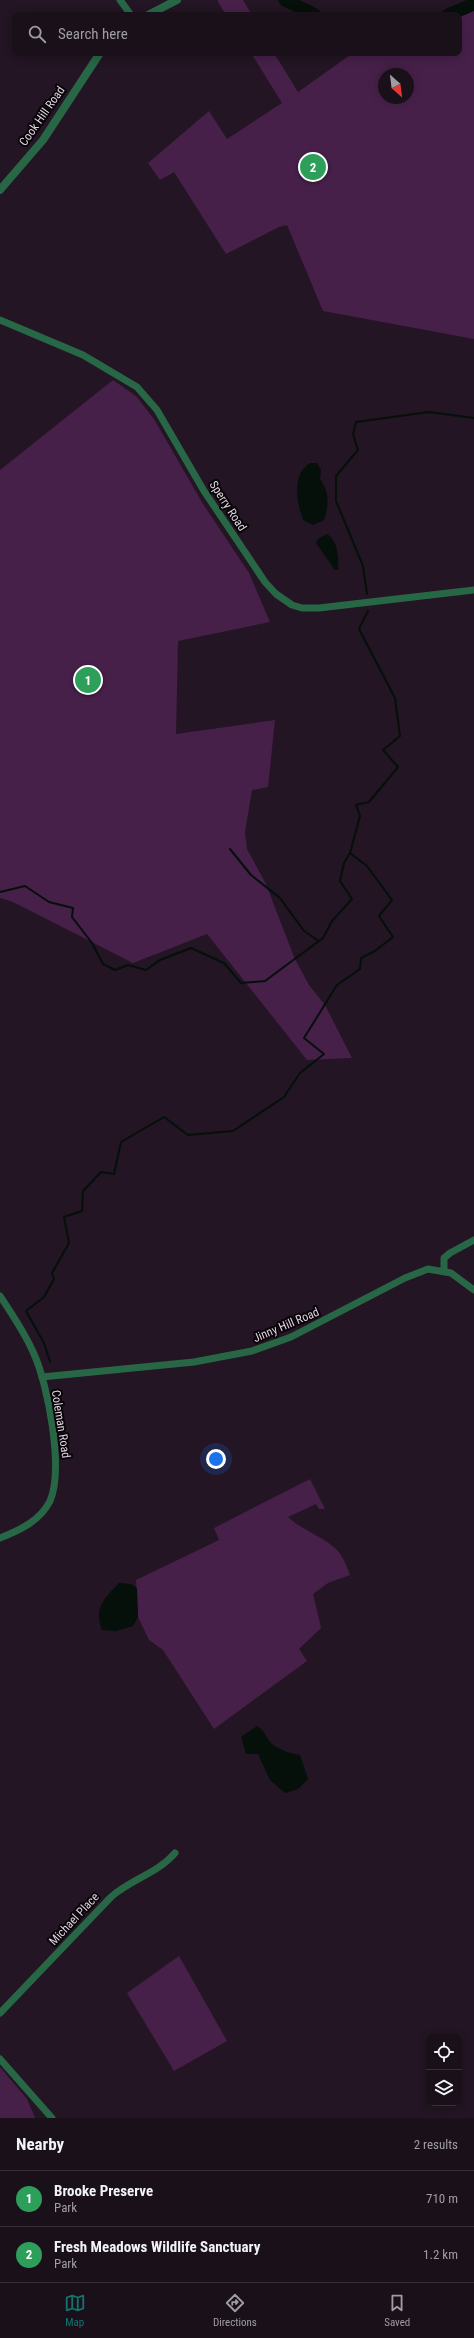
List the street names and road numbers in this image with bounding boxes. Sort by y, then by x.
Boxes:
street label: Cook Hill Road [16,83,68,149]
street label: Sperry Road [207,478,249,534]
street label: Jinny Hill Road [251,1305,321,1345]
street label: Coleman Road [49,1389,73,1459]
street label: Michael Place [46,1890,102,1948]

